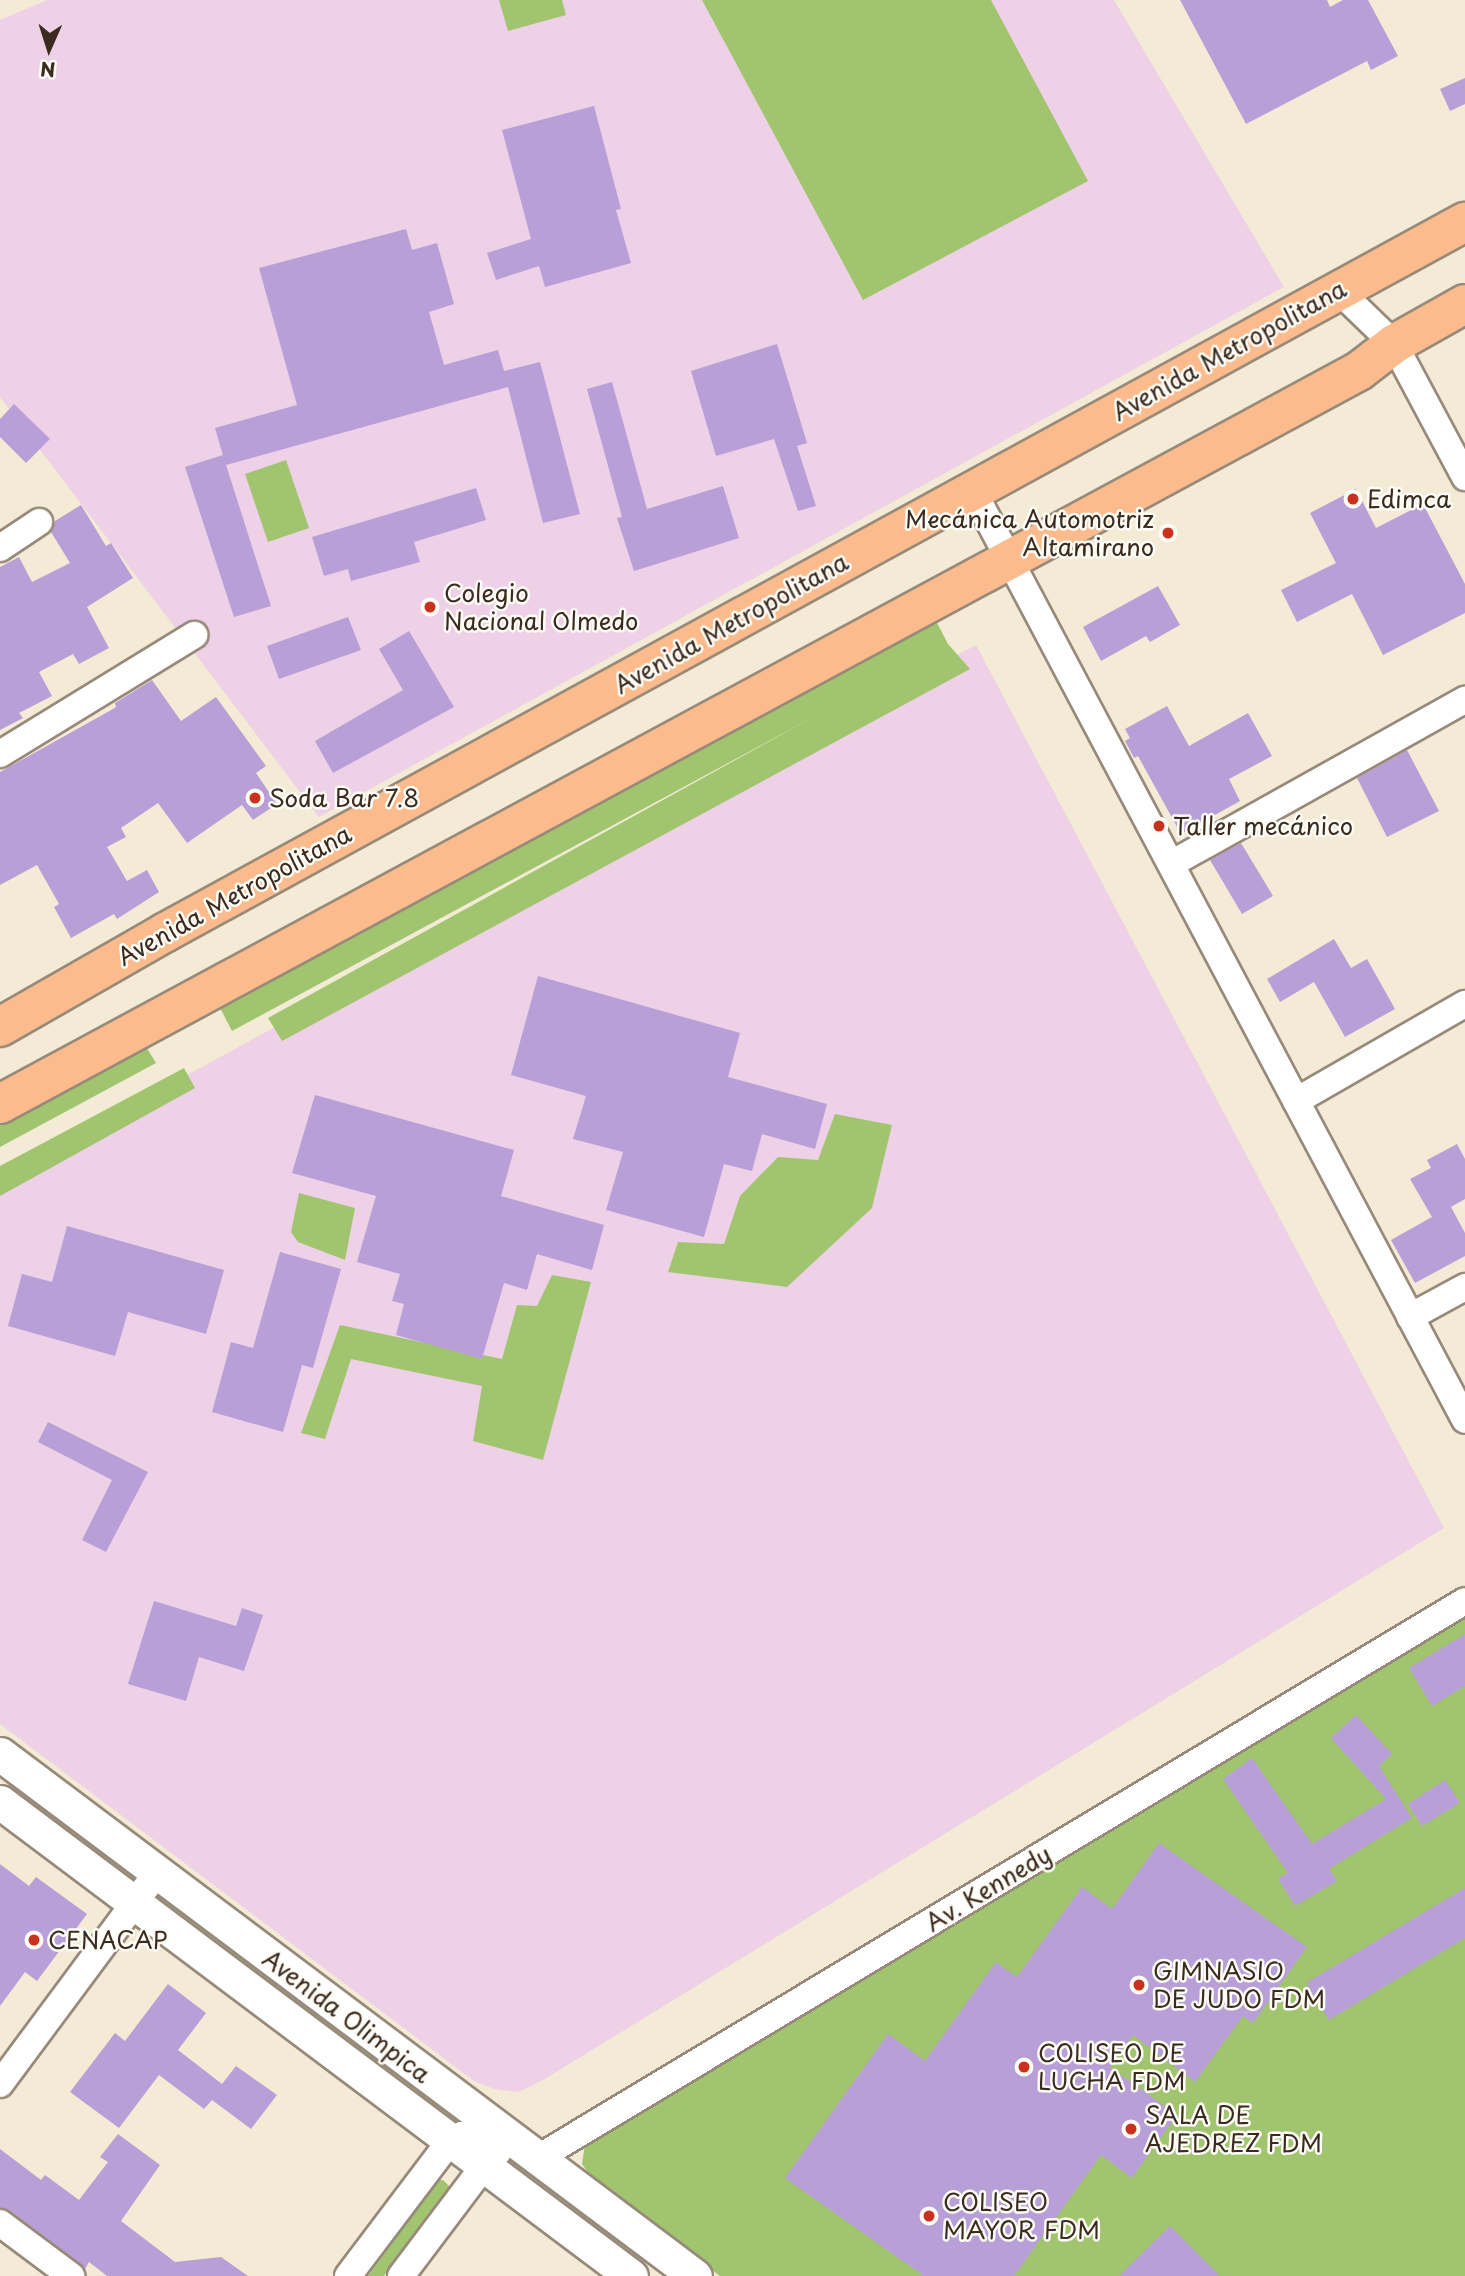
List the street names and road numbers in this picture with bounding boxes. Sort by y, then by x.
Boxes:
street label: Avenida Metropolitana [1108,274,1350,426]
street label: Avenida Metropolitana [610,547,852,699]
street label: Avenida Metropolitana [113,819,355,971]
street label: Av. Kennedy [920,1839,1056,1937]
street label: Avenida Olimpica [257,1944,437,2088]

